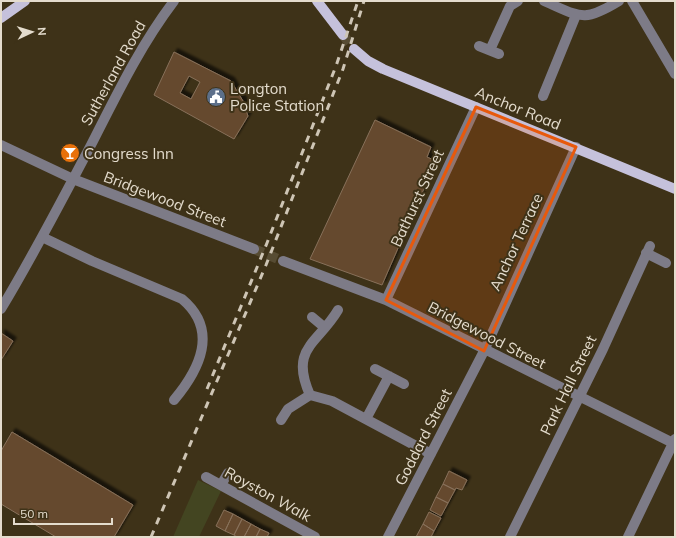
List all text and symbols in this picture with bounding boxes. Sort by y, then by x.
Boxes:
north arrow [12,12,52,52]
street label: Sutherland Road [76,17,150,129]
text: N [35,27,49,36]
place label: Longton Police Station [230,79,324,115]
street label: Anchor Road [472,82,564,134]
public building icon: Longton Police Station [205,86,227,108]
bar icon: Congress Inn [59,142,81,164]
place label: Congress Inn [84,144,174,163]
street label: Bathurst Street [386,146,448,250]
street label: Bridgewood Street [101,167,229,231]
street label: Anchor Terrace [485,190,547,294]
street label: Bridgewood Street [425,297,549,373]
street label: Park Hall Street [536,332,600,438]
street label: Goddard Street [390,385,456,489]
street label: Royston Walk [221,462,315,526]
scale bar [14,500,112,526]
text: 50 m [20,506,48,521]

